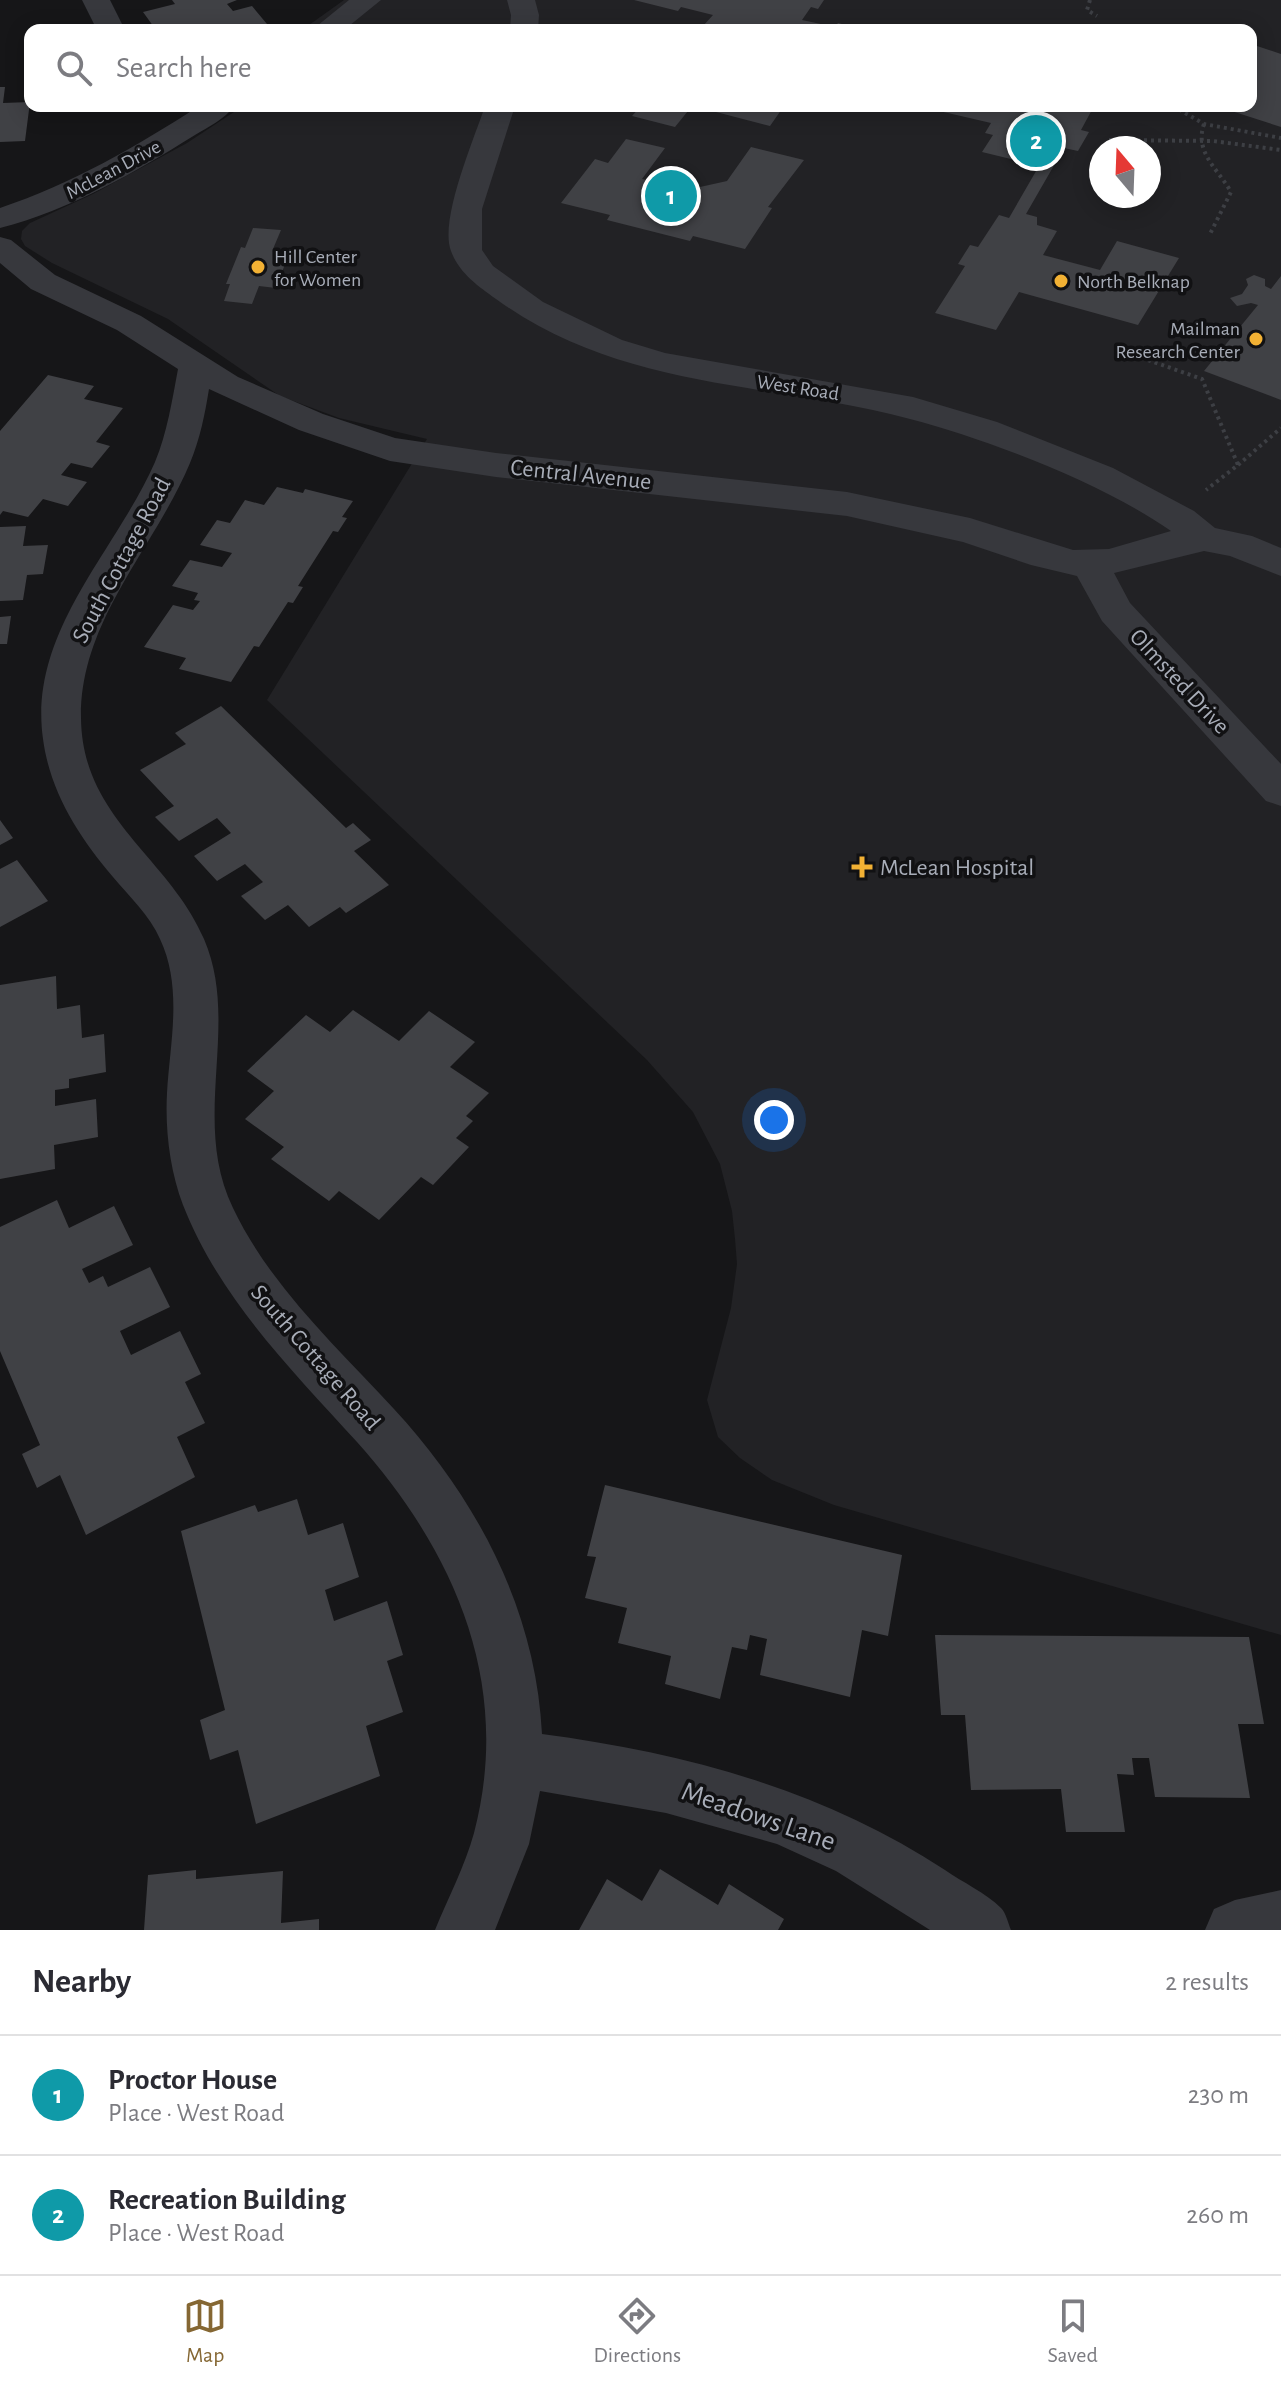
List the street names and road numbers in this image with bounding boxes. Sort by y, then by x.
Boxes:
street label: McLean Drive [63,137,164,203]
street label: West Road [755,372,840,404]
street label: Central Avenue [509,456,653,494]
street label: South Cottage Road [68,474,176,647]
street label: Olmsted Drive [1125,625,1234,739]
street label: South Cottage Road [246,1280,385,1435]
street label: Meadows Lane [678,1777,839,1856]

